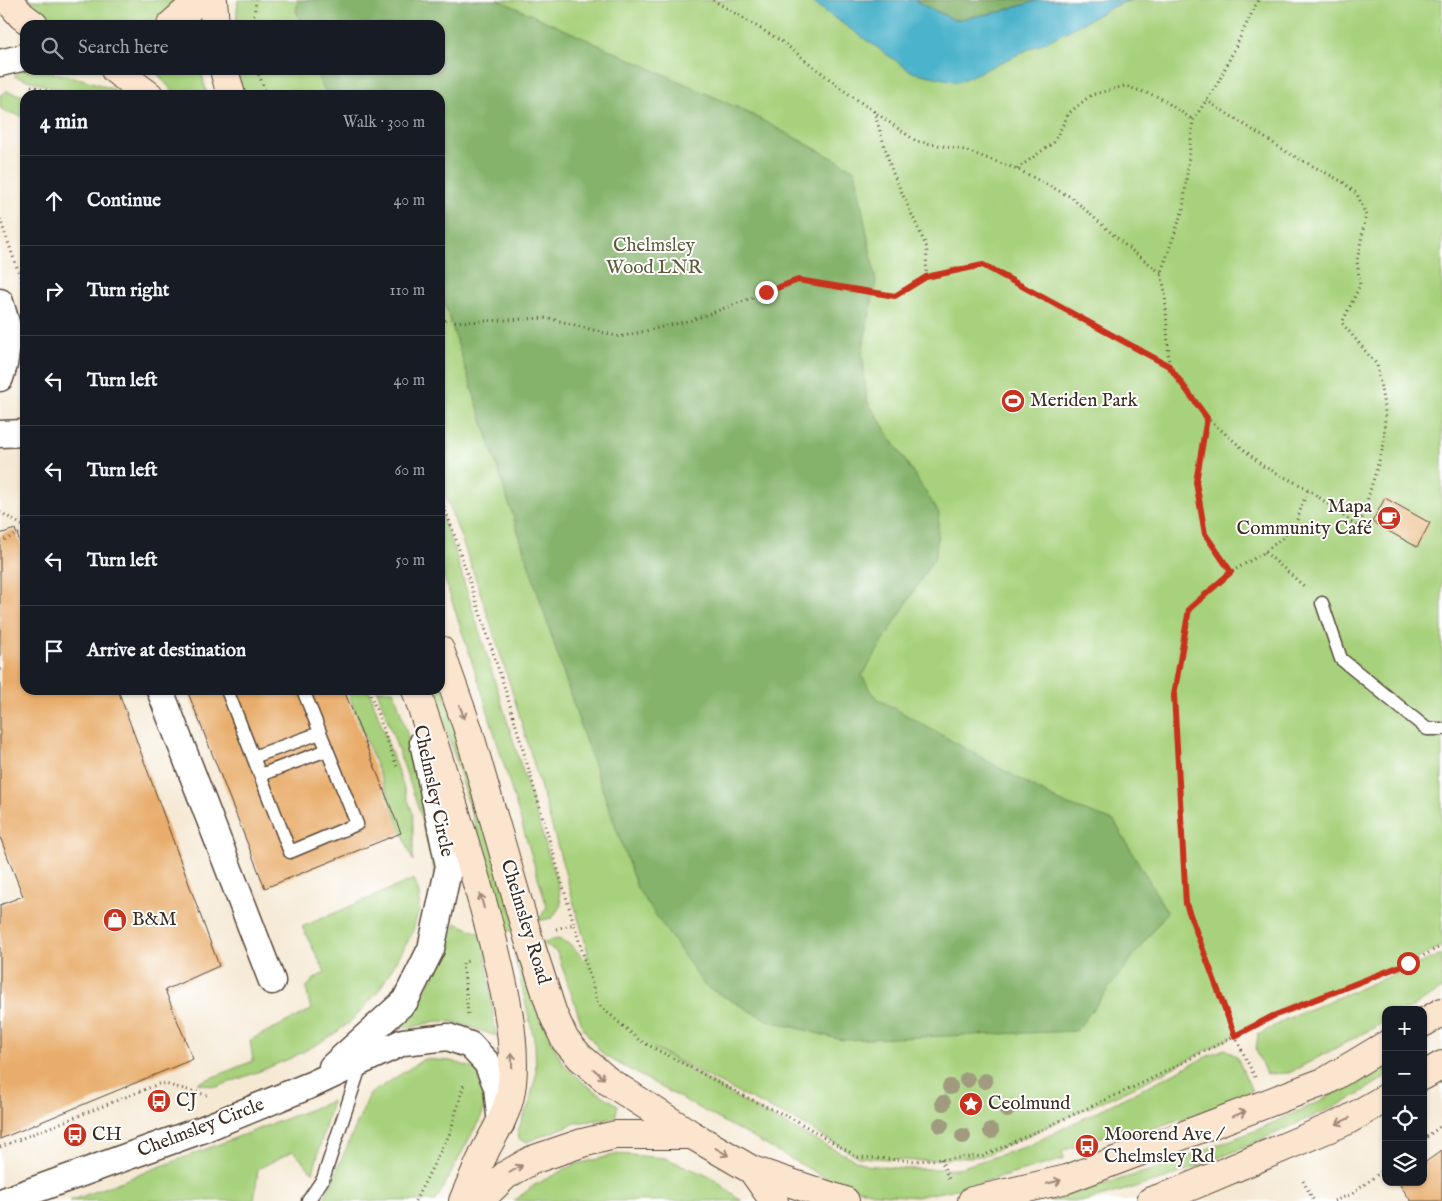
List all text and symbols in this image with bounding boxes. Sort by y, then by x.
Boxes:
search box [20,20,445,75]
icon: search [38,34,66,62]
text: Search here [78,36,169,60]
text: 4 min [40,109,88,136]
text: Walk · 300 m [343,113,425,133]
icon: ahead [40,187,68,215]
text: Continue [87,189,161,213]
text: 40 m [393,191,425,211]
park label: Chelmsley Wood LNR [606,234,703,280]
icon: right [40,277,68,305]
text: Turn right [87,279,169,303]
text: 110 m [389,281,425,301]
route end [755,281,778,304]
icon: left [40,367,68,395]
text: Turn left [87,369,158,393]
text: 40 m [393,371,425,391]
sports icon: Meriden Park [1000,388,1026,414]
place label: Meriden Park [1030,389,1138,413]
icon: left [40,457,68,485]
text: Turn left [87,459,158,483]
text: 60 m [395,461,425,481]
place label: Mapa Community Café [1237,495,1373,541]
cafe icon: Mapa Community Café [1376,505,1402,531]
icon: left [40,547,68,575]
text: Turn left [87,549,158,573]
text: 50 m [396,551,425,571]
icon: arrive [40,637,68,665]
text: Arrive at destination [87,639,246,663]
one-way arrow [458,704,467,720]
street label: Chelmsley Circle [407,723,459,859]
street label: Chelmsley Road [495,857,556,988]
one-way arrow [477,894,486,910]
shop icon: B&M [102,907,128,933]
place label: B&M [132,908,177,932]
route start [1397,952,1420,975]
map controls [1382,1006,1427,1186]
button: + [1382,1006,1427,1051]
button: − [1382,1051,1427,1096]
one-way arrow [508,1053,517,1069]
one-way arrow [593,1068,606,1080]
bus stop icon: CJ [146,1088,172,1114]
place label: CJ [176,1089,198,1113]
place icon: Ceolmund [958,1091,984,1117]
place label: Ceolmund [988,1092,1071,1116]
street label: Chelmsley Circle [134,1093,268,1163]
button: locate [1382,1096,1427,1141]
one-way arrow [1231,1109,1246,1118]
one-way arrow [1336,1117,1351,1127]
bus stop icon: CH [62,1122,88,1148]
place label: CH [92,1123,122,1147]
place label: Moorend Ave / Chelmsley Rd [1104,1123,1226,1169]
bus stop icon: Moorend Ave / Chelmsley Rd [1074,1133,1100,1159]
button: layers [1382,1141,1427,1186]
one-way arrow [715,1148,729,1158]
one-way arrow [508,1164,522,1174]
one-way arrow [1045,1177,1061,1186]

